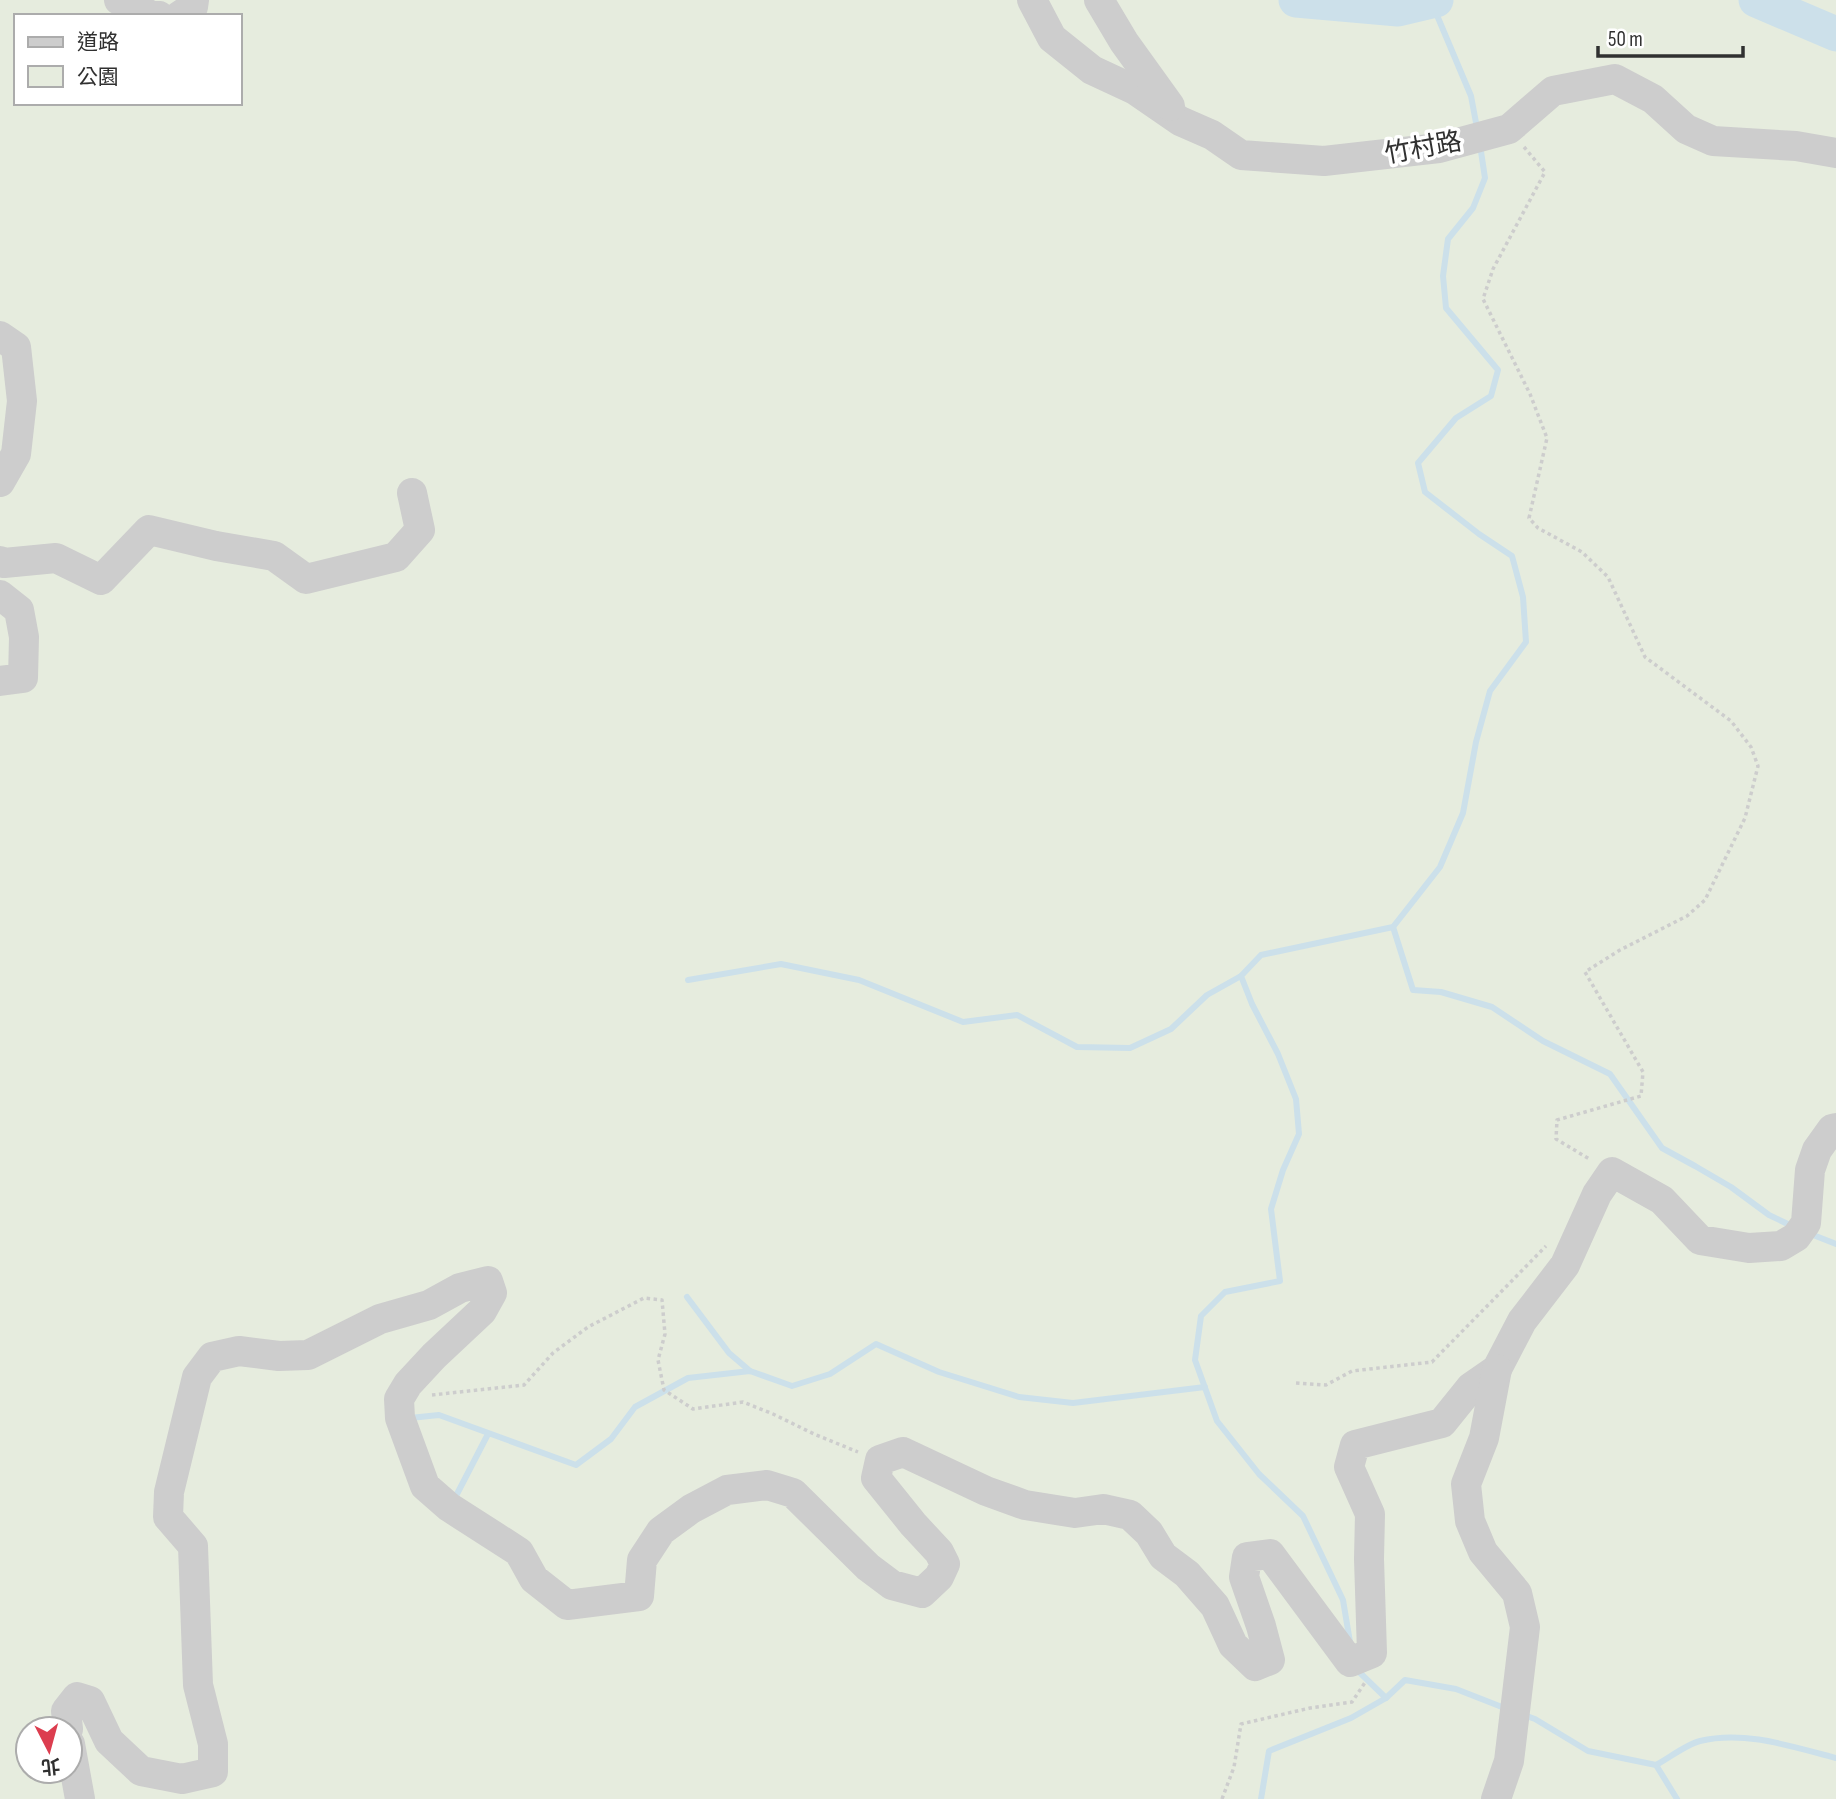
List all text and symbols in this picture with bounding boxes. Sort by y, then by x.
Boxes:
legend [14,14,242,105]
scale bar [1598,14,1743,58]
text: 50 m [1608,27,1643,52]
text: 道路 [77,30,119,55]
text: 公園 [77,65,119,90]
street label: 竹村路 [1382,126,1464,171]
north arrow [14,1715,84,1785]
text: 北 [40,1753,61,1778]

